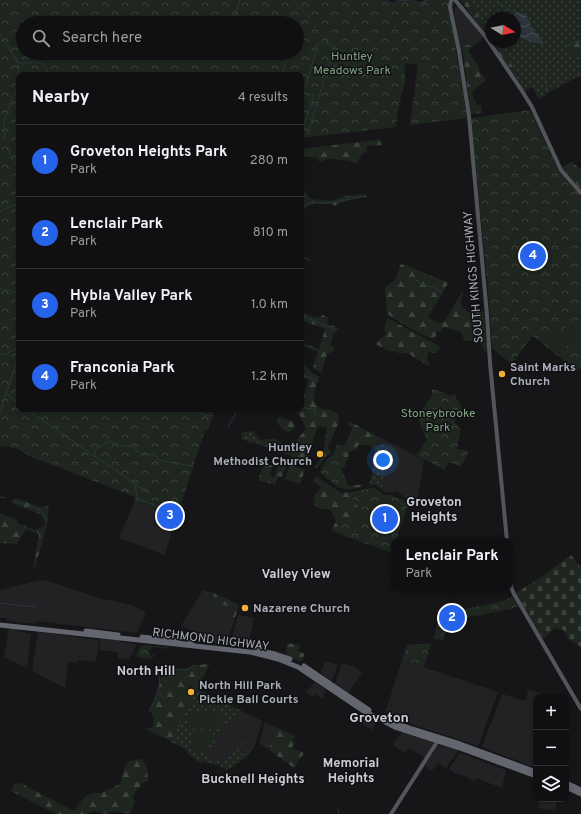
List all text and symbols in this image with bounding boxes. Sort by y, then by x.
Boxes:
north arrow [485,12,521,48]
search box [16,16,304,60]
icon: search [30,27,52,49]
text: Search here [62,29,142,48]
park label: Huntley Meadows Park [313,49,391,79]
text: Nearby [32,87,89,109]
text: 4 results [238,90,288,106]
text: Groveton Heights Park [70,143,228,162]
text: 1 [42,153,48,169]
text: 280 m [250,153,288,169]
text: Park [70,162,97,178]
street label: SOUTH KINGS HIGHWAY [460,210,488,344]
text: Lenclair Park [70,215,163,234]
text: 2 [41,225,49,241]
text: 810 m [253,225,288,241]
text: Park [70,234,97,250]
pin: 4 [520,241,546,271]
text: Hybla Valley Park [70,287,193,306]
text: 3 [41,297,49,313]
text: 1.0 km [251,297,288,313]
text: Park [70,306,97,322]
text: Franconia Park [70,359,175,378]
place label: Saint Marks Church [510,360,576,390]
text: 4 [41,369,49,385]
text: 1.2 km [251,369,288,385]
marker: Saint Marks Church [497,369,507,379]
text: Park [70,378,97,394]
park label: Stoneybrooke Park [401,406,475,436]
place label: Huntley Methodist Church [213,440,312,470]
marker: Huntley Methodist Church [315,449,325,459]
your location [373,450,393,470]
district label: Groveton Heights [406,495,462,526]
pin: 3 [157,501,183,531]
pin: 1 [372,504,398,534]
popup [391,538,513,590]
text: Lenclair Park [405,547,499,566]
text: Park [405,566,432,582]
district label: Valley View [261,567,331,583]
place label: Nazarene Church [253,601,350,617]
marker: Nazarene Church [240,603,250,613]
pin: 2 [439,603,465,633]
street label: RICHMOND HIGHWAY [151,625,271,655]
district label: North Hill [117,664,175,680]
place label: North Hill Park Pickle Ball Courts [199,678,299,708]
marker: North Hill Park Pickle Ball Courts [186,687,196,697]
map controls [533,694,569,802]
button: + [533,694,569,730]
district label: Groveton [349,710,409,727]
button: − [533,730,569,766]
district label: Memorial Heights [323,756,379,787]
button: layers [533,766,569,802]
district label: Bucknell Heights [201,772,305,788]

